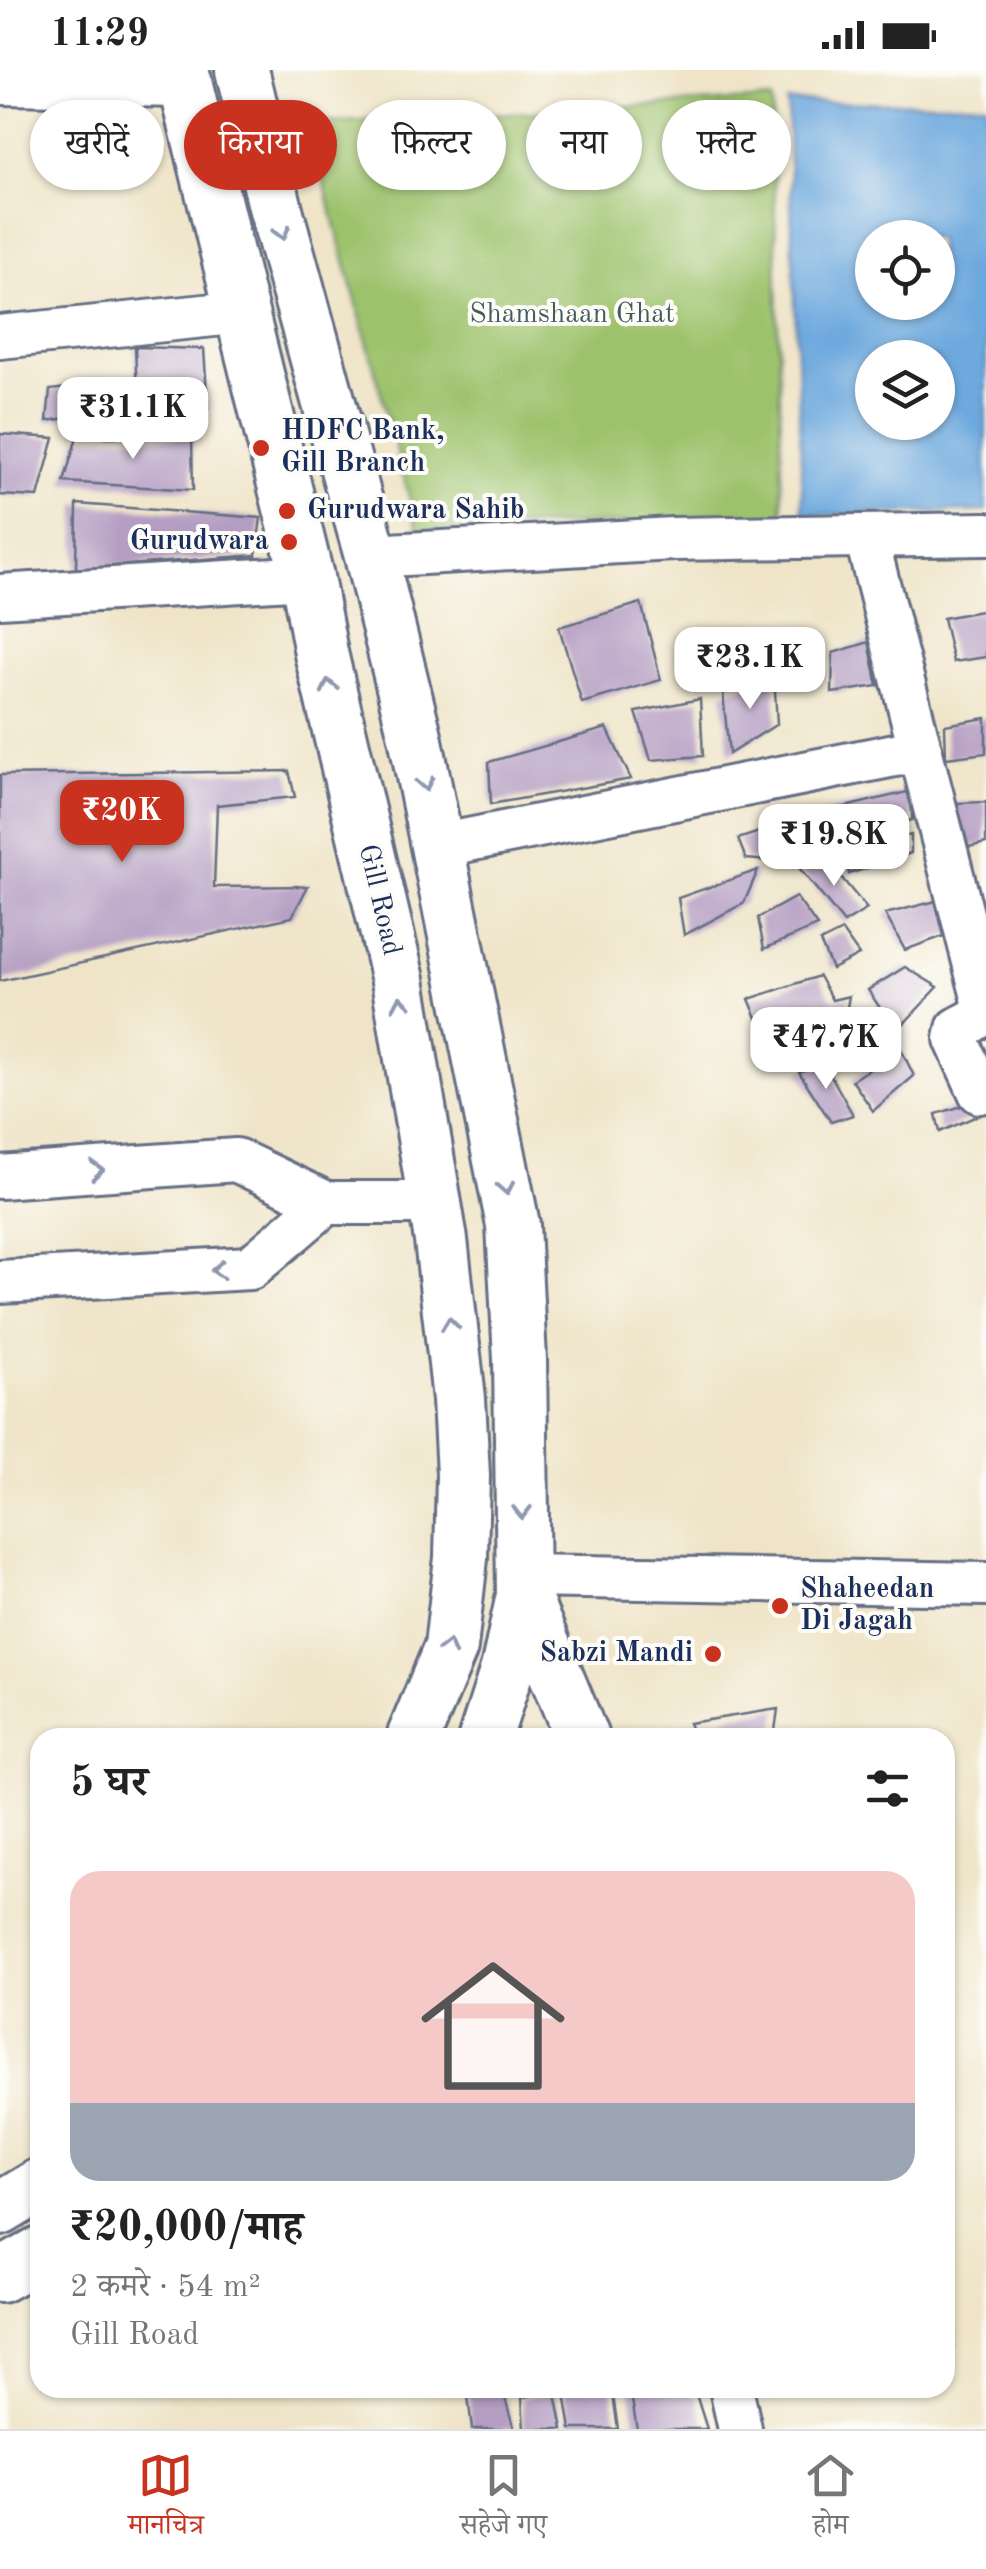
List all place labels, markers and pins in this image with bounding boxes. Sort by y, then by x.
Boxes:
pin: ₹31.1K [52,377,214,462]
place label: HDFC Bank, Gill Branch [281,418,444,478]
marker: HDFC Bank, Gill Branch [250,437,272,459]
place label: Gurudwara Sahib [307,497,525,525]
marker: Gurudwara Sahib [276,500,298,522]
place label: Gurudwara [130,528,269,556]
marker: Gurudwara [278,531,300,553]
pin: ₹23.1K [669,627,831,712]
pin: ₹20K [63,780,181,865]
pin: ₹19.8K [753,804,915,889]
pin: ₹47.7K [745,1007,907,1092]
place label: Shaheedan Di Jagah [800,1576,934,1636]
marker: Shaheedan Di Jagah [769,1595,791,1617]
place label: Sabzi Mandi [540,1640,693,1668]
marker: Sabzi Mandi [702,1643,724,1665]

